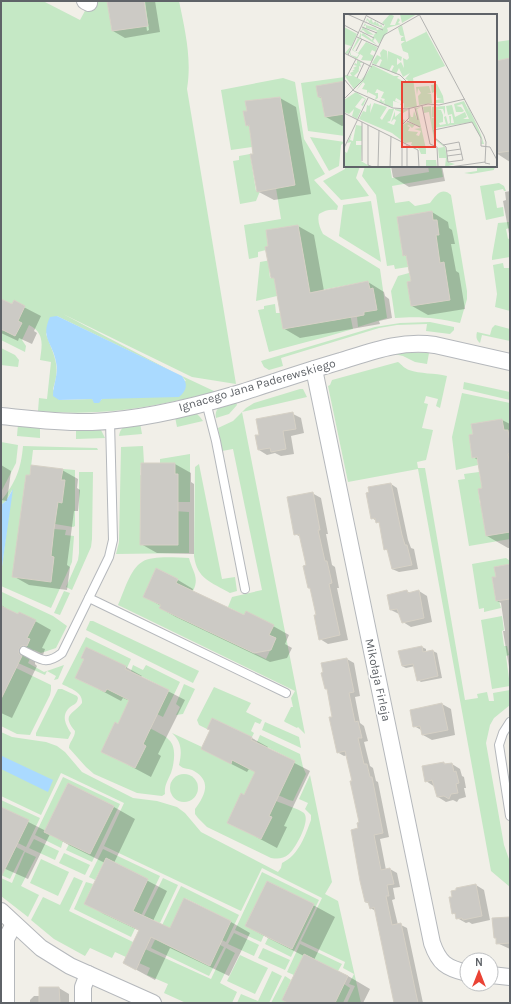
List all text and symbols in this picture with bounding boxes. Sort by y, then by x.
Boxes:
inset map [344,14,497,167]
street label: Ignacego Jana Paderewskiego [177,356,337,414]
street label: Mikołaja Firleja [362,637,394,723]
north arrow [459,952,499,992]
text: N [475,956,483,969]

